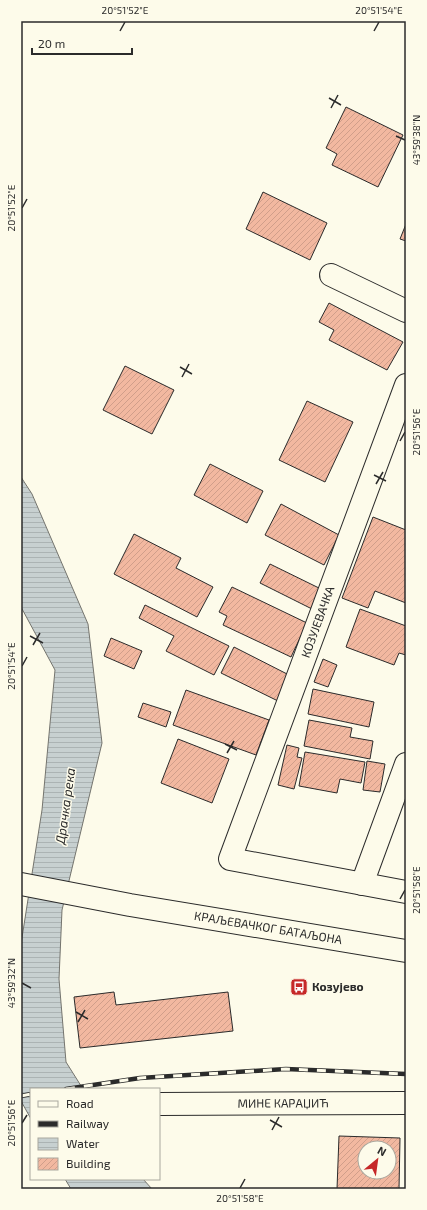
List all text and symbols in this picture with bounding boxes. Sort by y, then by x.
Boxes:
text: 20°51'52"E [102,4,149,16]
text: 20°51'54"E [355,4,403,16]
scale bar [32,30,132,56]
text: 20 m [38,36,65,50]
text: 43°59'38"N [410,115,422,165]
text: 20°51'52"E [5,184,17,231]
text: 20°51'56"E [410,408,422,455]
street label: КОЗУЈЕВАЧКА [298,583,337,659]
text: 20°51'54"E [5,642,17,690]
water label: Драчка река [52,767,78,846]
text: 20°51'58"E [410,866,422,914]
street label: КРАЉЕВАЧКОГ БАТАЉОНА [193,908,344,946]
text: 43°59'32"N [5,958,17,1008]
bus stop icon: Козујево [289,977,309,997]
place label: Козујево [312,979,364,994]
legend [30,1088,160,1180]
street label: МИНЕ КАРАЏИЋ [237,1095,329,1110]
text: Road [66,1096,94,1110]
text: 20°51'56"E [5,1099,17,1146]
text: Railway [66,1116,110,1130]
text: Water [66,1136,100,1150]
north arrow [357,1140,397,1180]
text: N [375,1143,389,1158]
text: Building [66,1156,111,1170]
text: 20°51'58"E [216,1192,264,1204]

